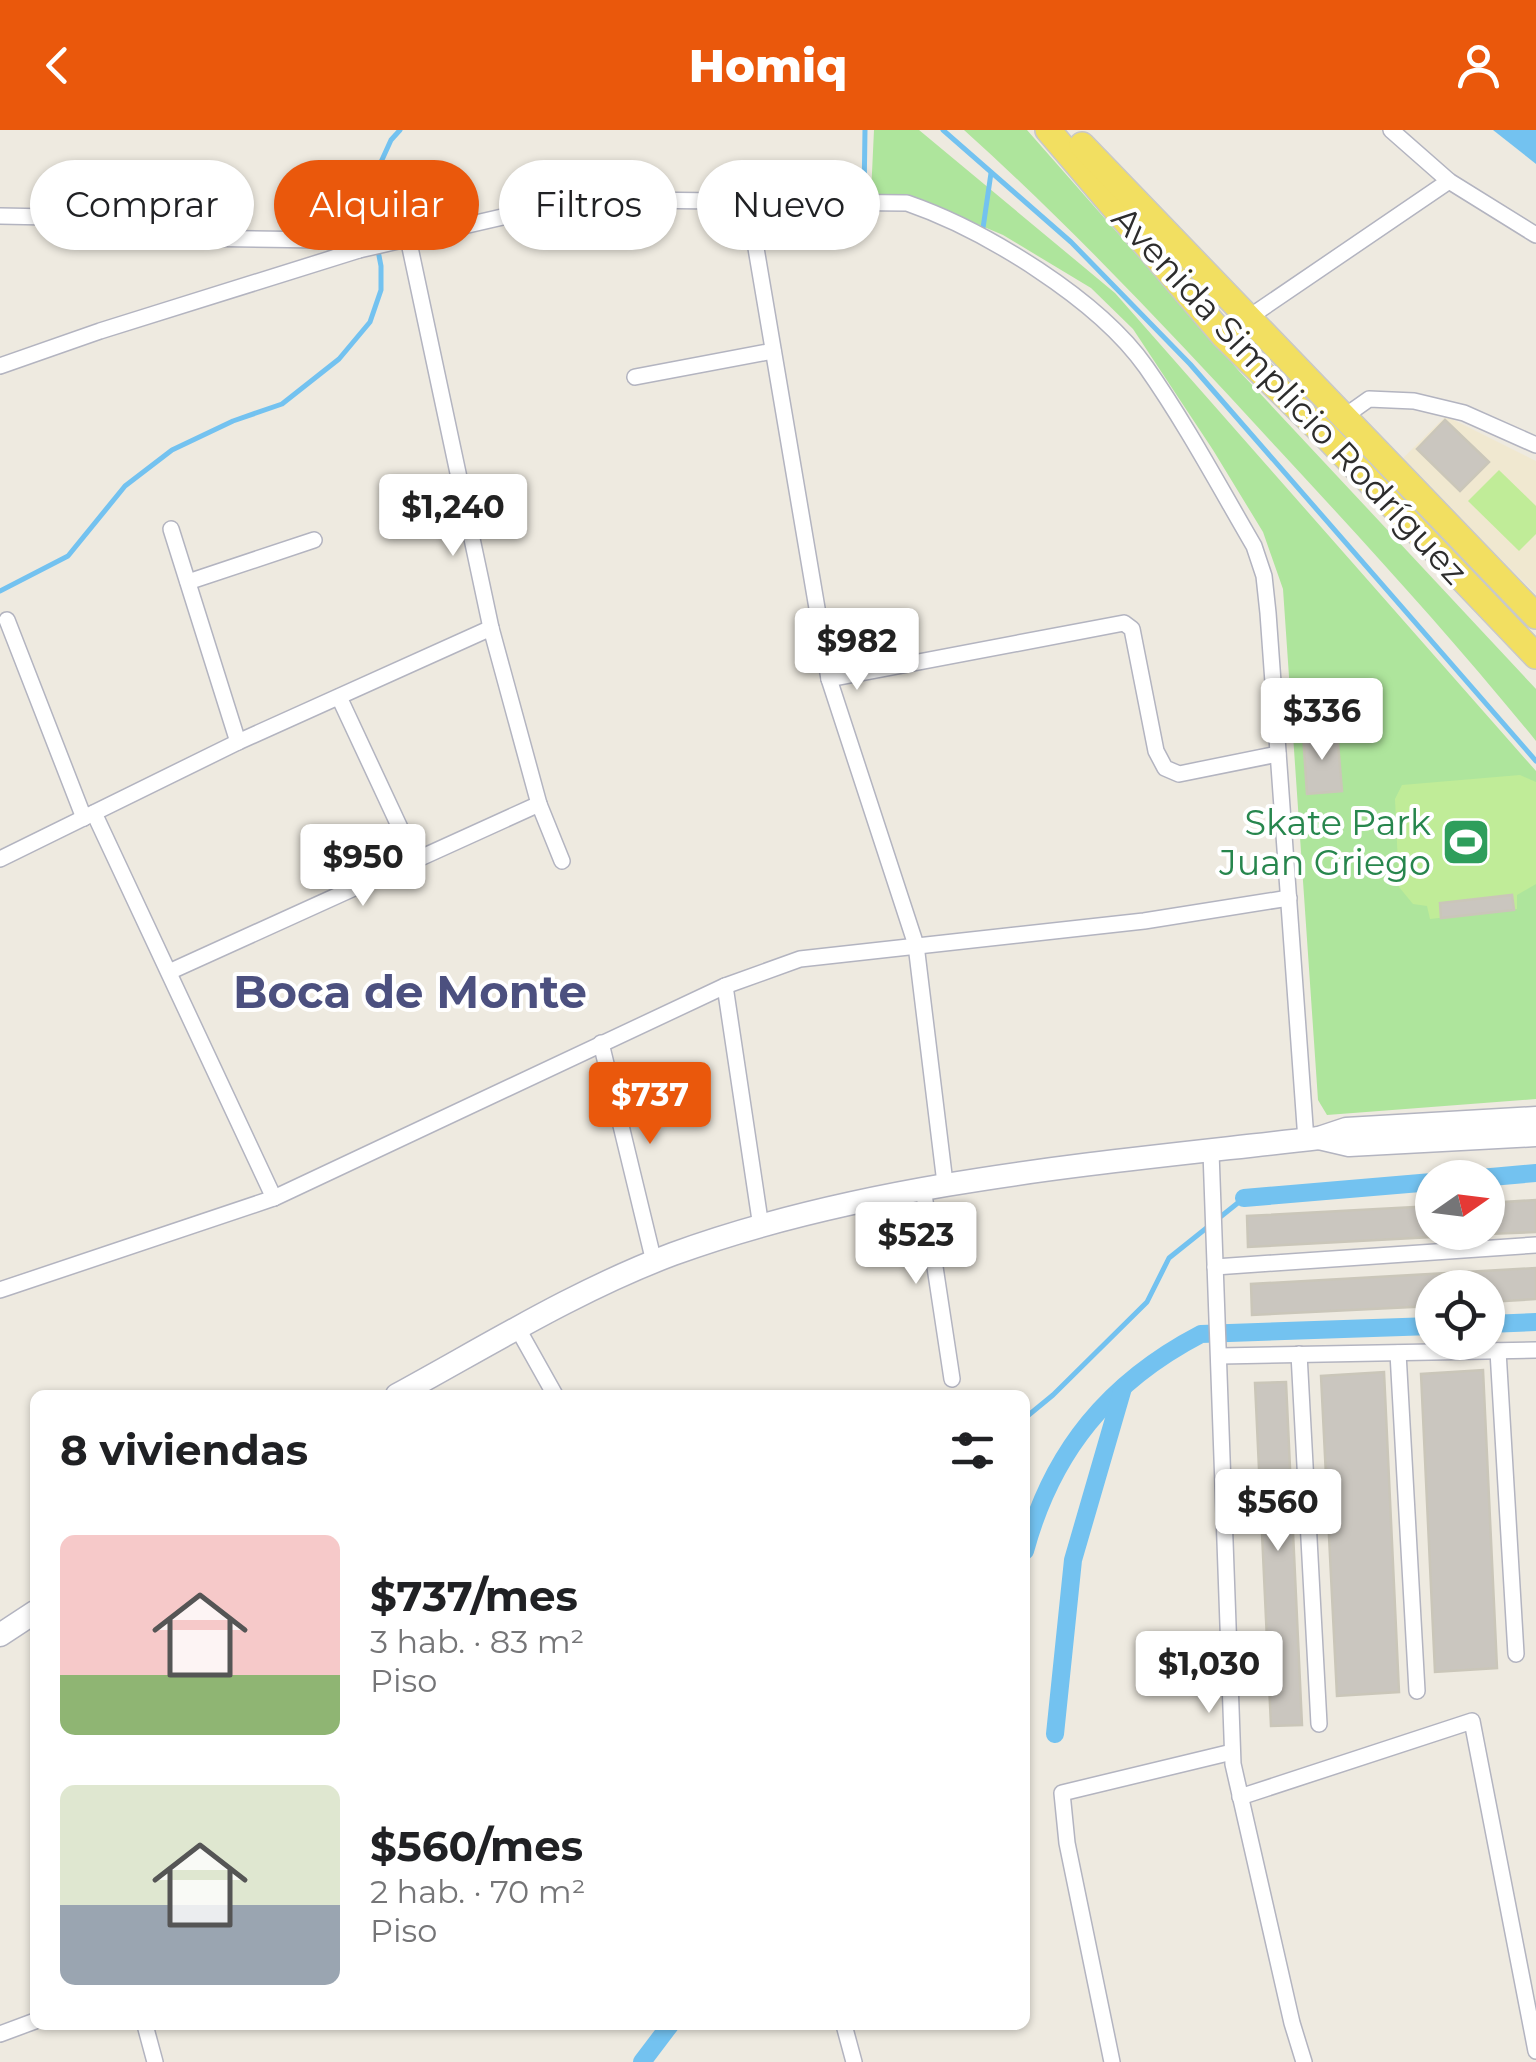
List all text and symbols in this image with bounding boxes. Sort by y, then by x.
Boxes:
icon: back [30,38,85,93]
text: Homiq [689,38,847,93]
icon: person [1451,38,1506,93]
chip: Comprar [30,160,254,250]
chip: Alquilar [274,160,479,250]
chip: Filtros [499,160,677,250]
chip: Nuevo [697,160,880,250]
street label: Avenida Simplicio Rodríguez [1103,197,1477,593]
pin: $1,240 [372,474,534,559]
text: $1,240 [401,487,505,526]
pin: $982 [798,608,916,693]
text: $982 [817,621,897,660]
pin: $336 [1263,678,1381,763]
text: $336 [1283,691,1361,730]
place label: Skate Park Juan Griego [1218,801,1431,884]
sports icon: Skate Park Juan Griego [1440,816,1492,868]
pin: $950 [304,824,422,909]
text: $950 [322,837,404,876]
district label: Boca de Monte [233,964,587,1019]
pin: $737 [591,1062,709,1147]
text: $737 [611,1075,689,1114]
north arrow [1415,1160,1505,1250]
map controls [1415,1160,1505,1360]
pin: $523 [857,1202,975,1287]
text: $523 [877,1215,955,1254]
button: locate [1415,1270,1505,1360]
icon: filters [945,1423,1000,1478]
text: 8 viviendas [60,1424,308,1476]
pin: $560 [1219,1469,1337,1554]
text: $560 [1237,1482,1319,1521]
text: $737/mes [370,1570,578,1622]
icon: home [140,1575,260,1695]
text: 3 hab. · 83 m² [370,1622,584,1661]
pin: $1,030 [1128,1631,1290,1716]
text: $1,030 [1158,1644,1260,1683]
text: Piso [370,1661,437,1700]
text: $560/mes [370,1820,583,1872]
icon: home [140,1825,260,1945]
text: 2 hab. · 70 m² [370,1872,585,1911]
text: Piso [370,1911,437,1950]

